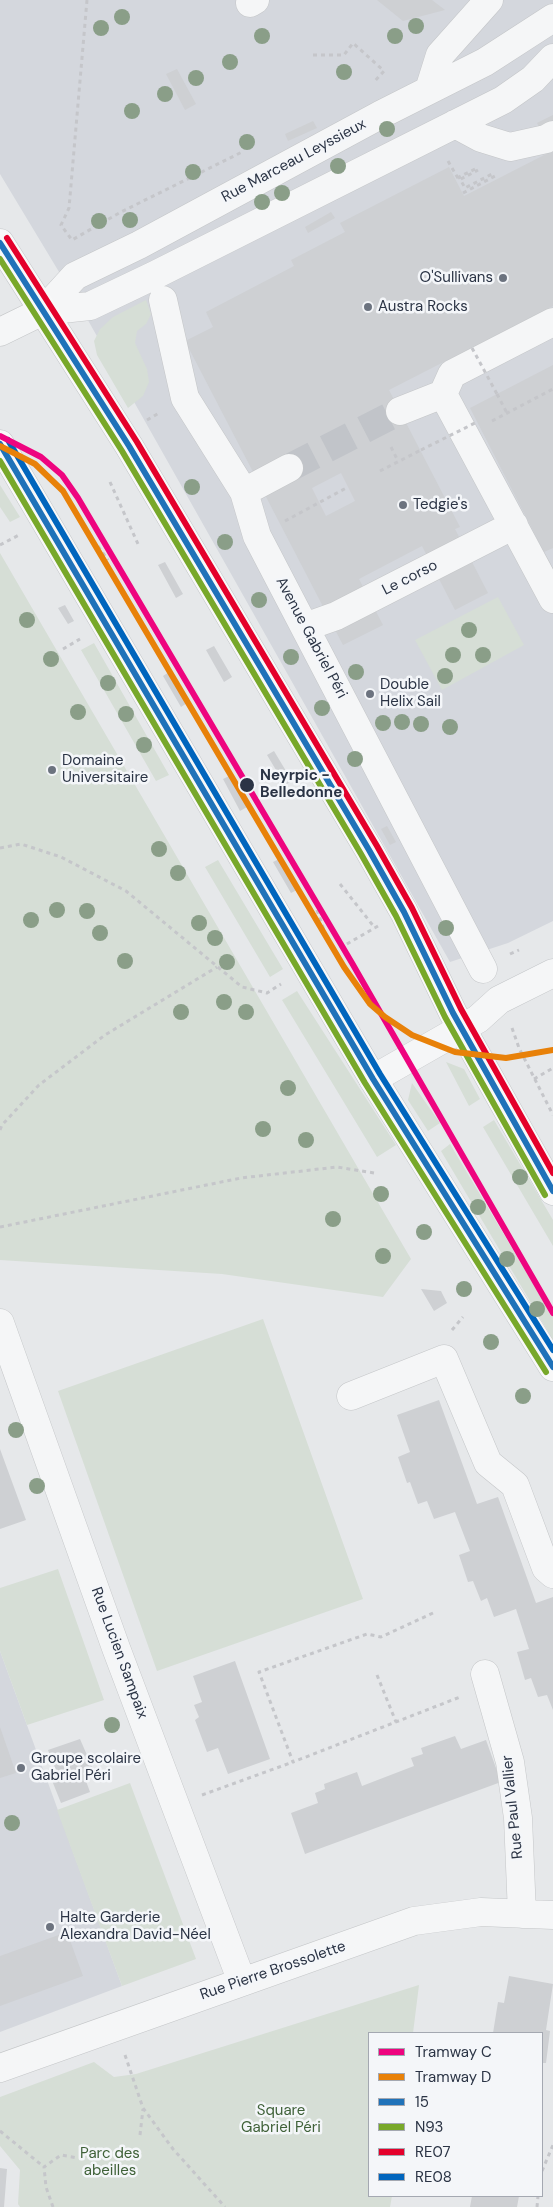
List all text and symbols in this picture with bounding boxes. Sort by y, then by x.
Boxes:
street label: Rue Marceau Leyssieux [219,115,369,207]
place label: O'Sullivans [420,269,493,287]
marker: O'Sullivans [497,272,509,284]
place label: Austra Rocks [378,298,468,316]
marker: Austra Rocks [362,301,374,313]
place label: Tedgie's [413,496,468,514]
marker: Tedgie's [397,499,409,511]
street label: Le corso [379,556,441,600]
street label: Avenue Gabriel Péri [271,574,351,702]
place label: Double Helix Sail [380,676,441,711]
marker: Double Helix Sail [364,688,376,700]
place label: Domaine Universitaire [62,752,148,787]
marker: Domaine Universitaire [46,764,58,776]
place label: Neyrpic - Belledonne [260,767,342,802]
marker: Neyrpic - Belledonne [238,776,256,794]
street label: Rue Lucien Sampaix [87,1585,151,1721]
place label: Groupe scolaire Gabriel Péri [31,1750,141,1785]
street label: Rue Paul Vallier [499,1754,527,1860]
marker: Groupe scolaire Gabriel Péri [15,1762,27,1774]
place label: Halte Garderie Alexandra David-Néel [60,1909,211,1944]
marker: Halte Garderie Alexandra David-Néel [44,1921,56,1933]
street label: Rue Pierre Brossolette [198,1938,348,2004]
legend [368,2032,543,2197]
text: Tramway C [415,2042,492,2062]
text: Tramway D [415,2067,491,2087]
text: 15 [415,2092,429,2112]
park label: Square Gabriel Péri [241,2102,321,2137]
text: N93 [415,2117,443,2137]
text: RE07 [415,2142,450,2162]
park label: Parc des abeilles [80,2145,140,2180]
text: RE08 [415,2167,452,2187]

